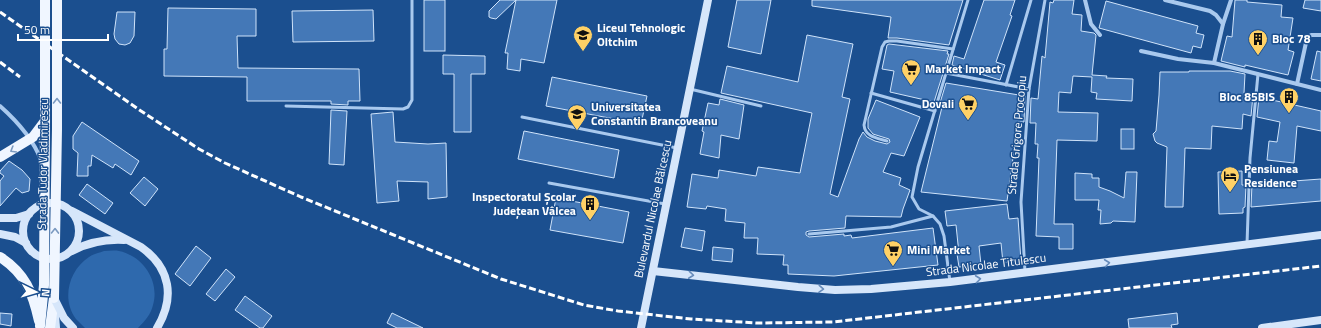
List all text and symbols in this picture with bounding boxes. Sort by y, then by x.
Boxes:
scale bar [18,16,108,42]
place label: Liceul Tehnologic Oltchim [597,18,685,51]
text: 50 m [24,20,50,39]
school or university icon: Liceul Tehnologic Oltchim [572,24,594,52]
building icon: Bloc 78 [1247,28,1269,56]
place label: Bloc 78 [1272,29,1311,48]
supermarket icon: Market Impact [900,58,922,86]
place label: Market Impact [925,59,1002,78]
street label: Strada Grigore Procopiu [1002,75,1031,195]
building icon: Bloc 85BIS [1278,86,1300,114]
place label: Bloc 85BIS [1219,87,1275,106]
supermarket icon: Dovali [957,93,979,121]
place label: Dovali [922,94,954,113]
place label: Universitatea Constantin Brancoveanu [591,97,718,130]
street label: Strada Tudor Vladimirescu [32,98,53,230]
one-way arrow [53,98,61,104]
school or university icon: Universitatea Constantin Brancoveanu [566,103,588,131]
street label: Bulevardul Nicolae Bălcescu [629,138,676,280]
one-way arrow [10,145,17,152]
place label: Pensiunea Residence [1244,159,1298,192]
hotel icon: Pensiunea Residence [1219,165,1241,193]
place label: Inspectoratul Școlar Județean Vâlcea [472,187,577,220]
building icon: Inspectoratul Școlar Județean Vâlcea [579,193,601,221]
one-way arrow [51,228,60,234]
supermarket icon: Mini Market [882,239,904,267]
place label: Mini Market [907,240,971,259]
street label: Strada Nicolae Titulescu [925,248,1047,281]
one-way arrow [1104,258,1110,267]
one-way arrow [688,270,694,279]
north arrow [16,272,56,312]
one-way arrow [975,275,981,284]
one-way arrow [818,284,824,293]
text: N [38,288,54,297]

